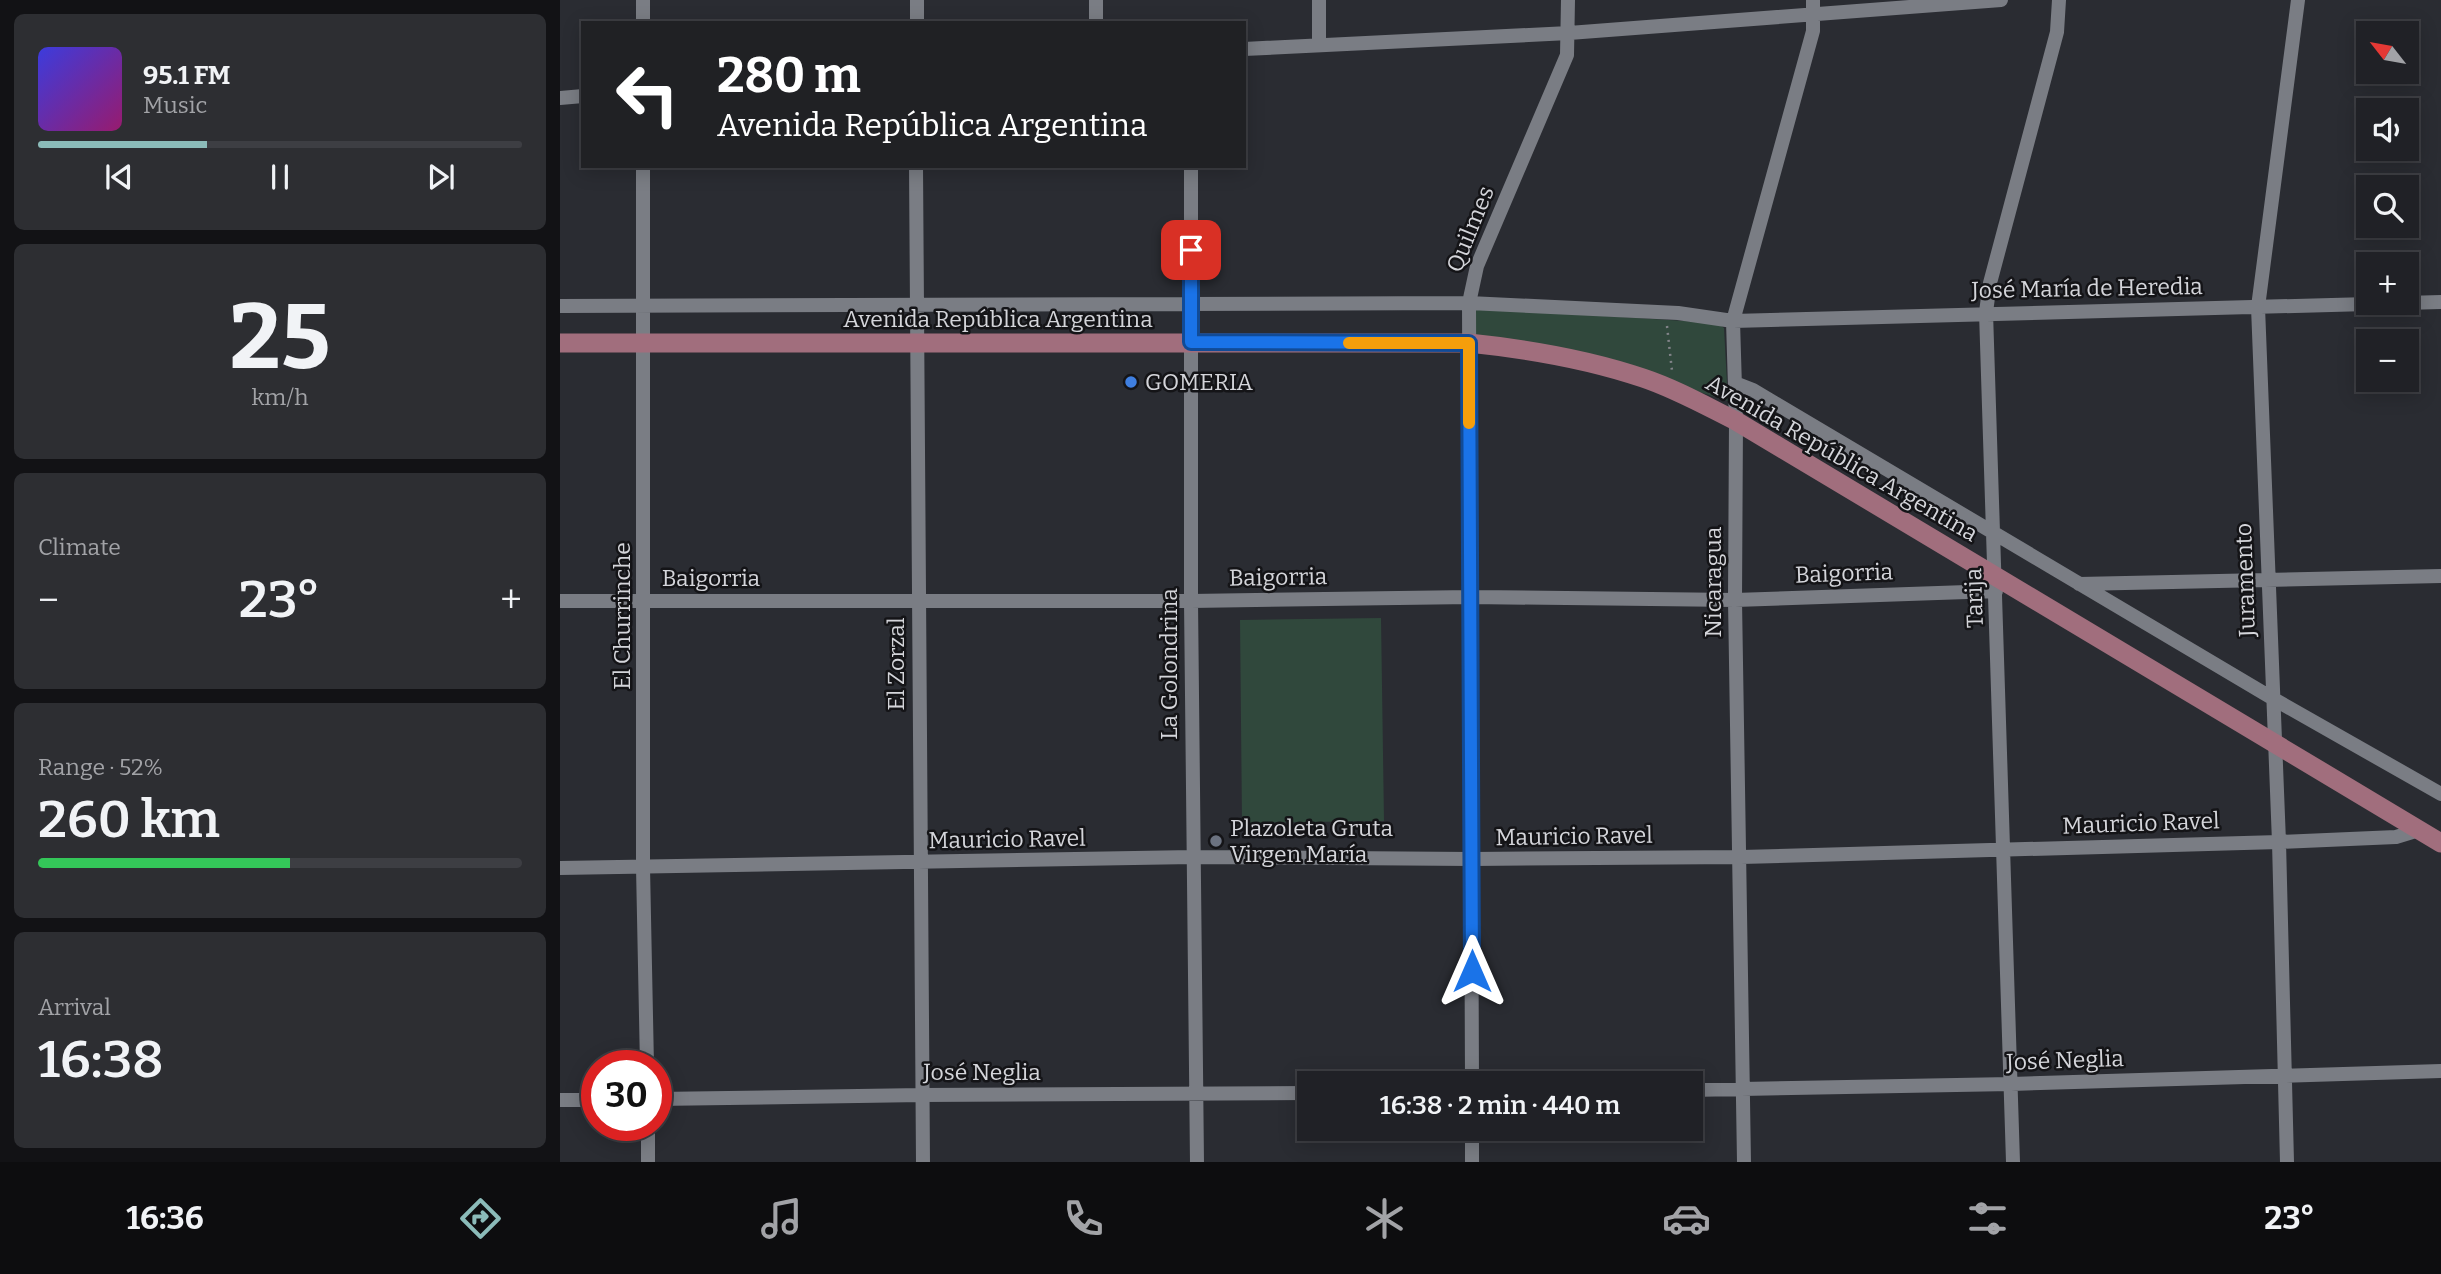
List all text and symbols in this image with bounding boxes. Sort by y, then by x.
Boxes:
north arrow [2356,21,2418,84]
map controls [2356,21,2419,392]
text: 280 m [717,46,861,105]
icon: left [602,49,693,140]
text: 95.1 FM [143,60,230,91]
text: Music [143,91,207,119]
button: sound [2356,98,2419,161]
text: Avenida República Argentina [717,106,1148,144]
icon: previous [100,158,138,196]
icon: pause [261,158,299,196]
icon: next [422,158,460,196]
button: search [2356,175,2419,238]
street label: Quilmes [1440,182,1500,276]
pin [1161,220,1221,280]
icon: arrive [1172,231,1210,269]
button: + [2356,252,2419,315]
street label: José María de Heredia [1970,272,2203,304]
text: 25 [229,283,331,392]
street label: Avenida República Argentina [843,305,1153,333]
button: − [2356,329,2419,392]
place label: GOMERIA [1145,368,1253,396]
street label: Avenida República Argentina [1701,369,1983,548]
marker: GOMERIA [1123,374,1139,390]
text: km/h [252,383,308,411]
street label: Juramento [2229,523,2261,638]
street label: Nicaragua [1699,526,1727,637]
text: Climate [38,533,121,561]
street label: El Churrinche [608,542,636,690]
street label: Baigorria [1794,557,1894,589]
street label: Baigorria [1229,562,1328,592]
street label: Baigorria [662,564,761,592]
street label: Tarija [1959,567,1989,629]
text: 23° [239,568,321,631]
text: − [38,577,59,623]
text: + [500,577,522,623]
street label: La Golondrina [1155,588,1183,740]
street label: El Zorzal [882,617,910,711]
text: Range · 52% [38,753,163,781]
text: 260 km [38,788,220,851]
street label: Mauricio Ravel [2062,806,2221,840]
place label: Plazoleta Gruta Virgen María [1230,814,1393,868]
street label: Mauricio Ravel [1495,821,1653,851]
street label: Mauricio Ravel [928,824,1086,854]
marker: Plazoleta Gruta Virgen María [1208,833,1224,849]
position arrow [1435,934,1509,1008]
text: Arrival [38,993,111,1021]
text: 16:38 [38,1028,164,1091]
street label: José Neglia [2005,1044,2125,1076]
speed limit sign: 30 [581,1050,672,1141]
street label: José Neglia [922,1058,1041,1086]
text: 16:38 · 2 min · 440 m [1380,1090,1620,1121]
icon: directions [456,1194,505,1243]
icon: music [757,1194,806,1243]
icon: phone [1059,1194,1108,1243]
icon: climate [1360,1194,1409,1243]
icon: car [1662,1194,1711,1243]
icon: filters [1963,1194,2012,1243]
text: 16:36 [126,1199,204,1237]
text: 23° [2264,1199,2315,1237]

